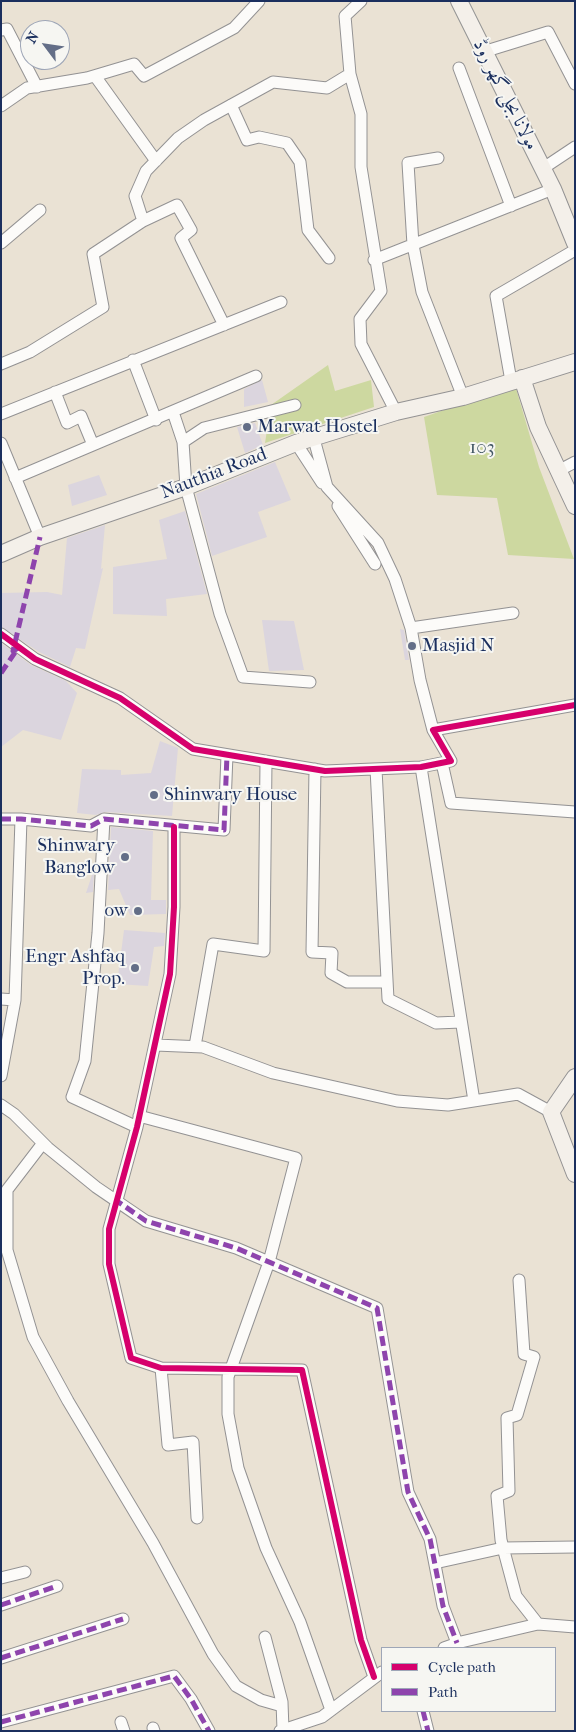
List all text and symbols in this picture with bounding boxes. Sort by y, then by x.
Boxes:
north arrow [20,20,70,70]
text: N [23,29,43,46]
street label: مولانا بجلی گھر روڈ [467,36,543,154]
place label: Marwat Hostel [257,416,378,438]
marker: Marwat Hostel [241,421,253,433]
park label: 103 [470,437,494,459]
street label: Nauthia Road [158,443,270,505]
place label: Masjid N [422,635,494,657]
marker: Masjid N [406,640,418,652]
place label: Shinwary House [164,784,297,806]
marker: Shinwary House [148,789,160,801]
place label: Shinwary Banglow [37,835,115,879]
marker: Shinwary Banglow [119,851,131,863]
place label: ow [105,900,128,922]
marker: ow [132,905,144,917]
place label: Engr Ashfaq Prop. [25,946,125,990]
marker: Engr Ashfaq Prop. [129,962,141,974]
legend [381,1647,556,1712]
text: Cycle path [428,1658,496,1676]
text: Path [428,1683,458,1701]

